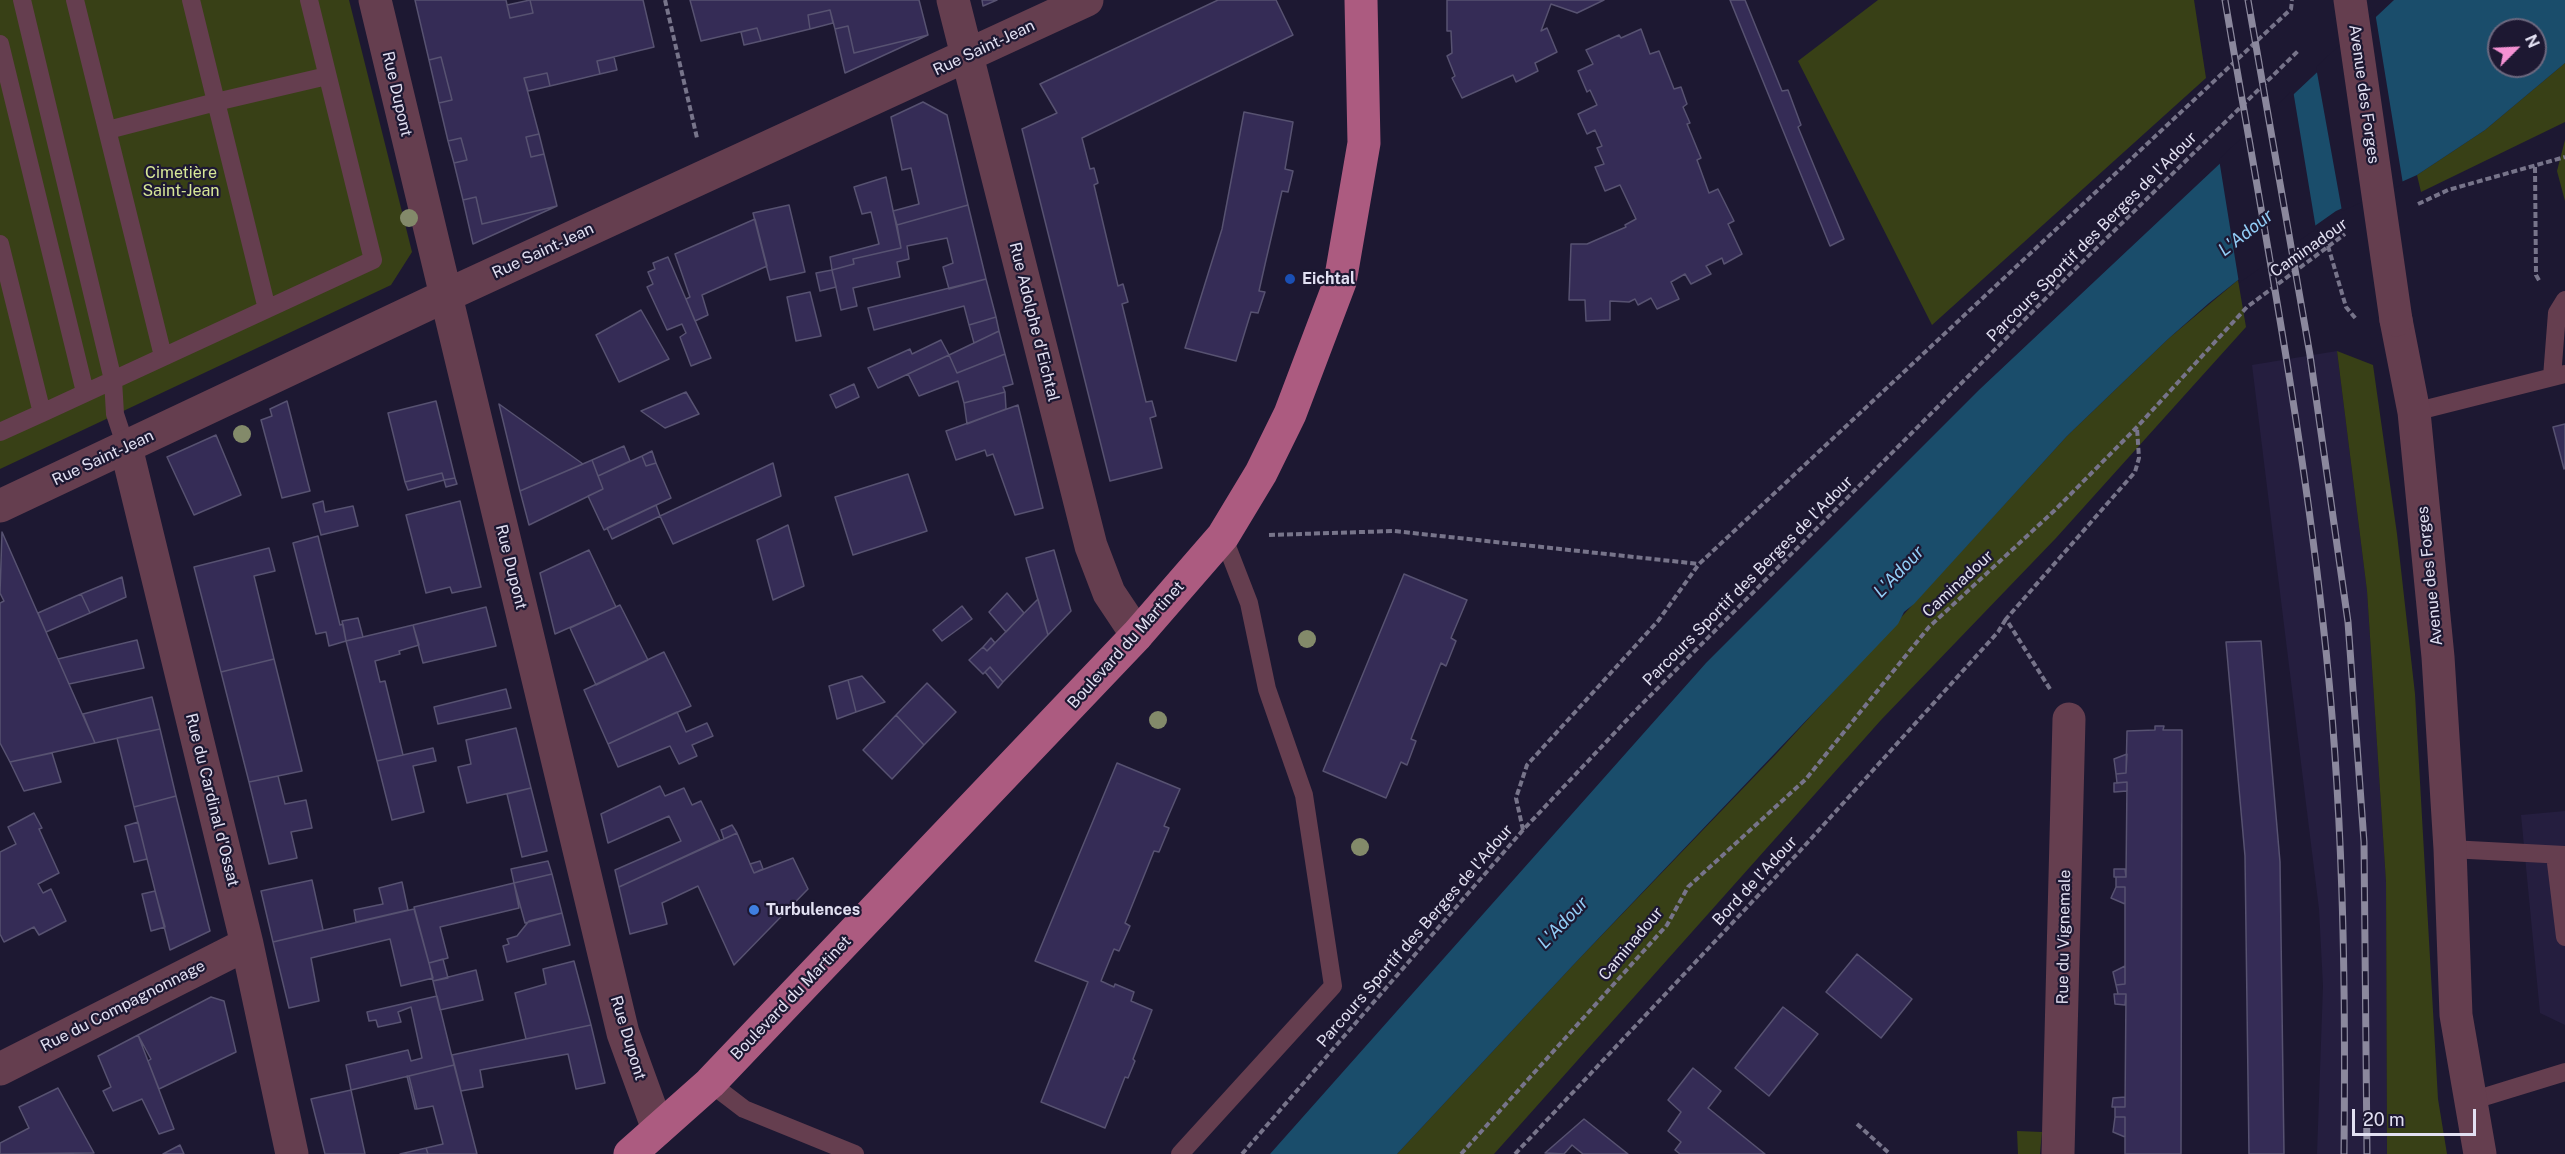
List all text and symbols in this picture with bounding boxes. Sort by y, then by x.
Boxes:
street label: Rue Saint-Jean [930,16,1038,80]
north arrow [2487,18,2547,78]
street label: Avenue des Forges [2345,23,2383,165]
text: N [2521,32,2543,51]
street label: Rue Dupont [378,49,416,139]
street label: Parcours Sportif des Berges de l'Adour [1983,128,2201,346]
park label: Cimetière Saint-Jean [142,163,220,201]
water label: L'Adour [2214,205,2278,261]
street label: Caminadour [2267,214,2351,282]
street label: Rue Saint-Jean [489,219,597,283]
street label: Rue Adolphe d'Eichtal [1005,240,1063,404]
place label: Eichtal [1302,269,1355,289]
marker: Eichtal [1283,272,1297,286]
street label: Rue Saint-Jean [49,426,157,490]
street label: Parcours Sportif des Berges de l'Adour [1639,472,1857,690]
street label: Avenue des Forges [2413,505,2447,647]
street label: Rue Dupont [491,522,531,612]
water label: L'Adour [1869,542,1929,602]
street label: Caminadour [1919,546,1997,622]
street label: Boulevard du Martinet [1064,577,1188,713]
street label: Rue du Cardinal d'Ossat [181,711,243,889]
street label: Parcours Sportif des Berges de l'Adour [1313,821,1517,1051]
street label: Bord de l'Adour [1709,832,1801,930]
street label: Rue du Vignemale [2053,869,2075,1005]
water label: L'Adour [1533,893,1593,953]
place label: Turbulences [766,900,860,920]
marker: Turbulences [747,903,761,917]
street label: Caminadour [1595,903,1667,985]
street label: Boulevard du Martinet [727,932,855,1064]
street label: Rue du Compagnonnage [38,956,208,1056]
street label: Rue Dupont [606,994,650,1082]
scale bar [2355,1097,2480,1135]
text: 20 m [2363,1109,2405,1130]

